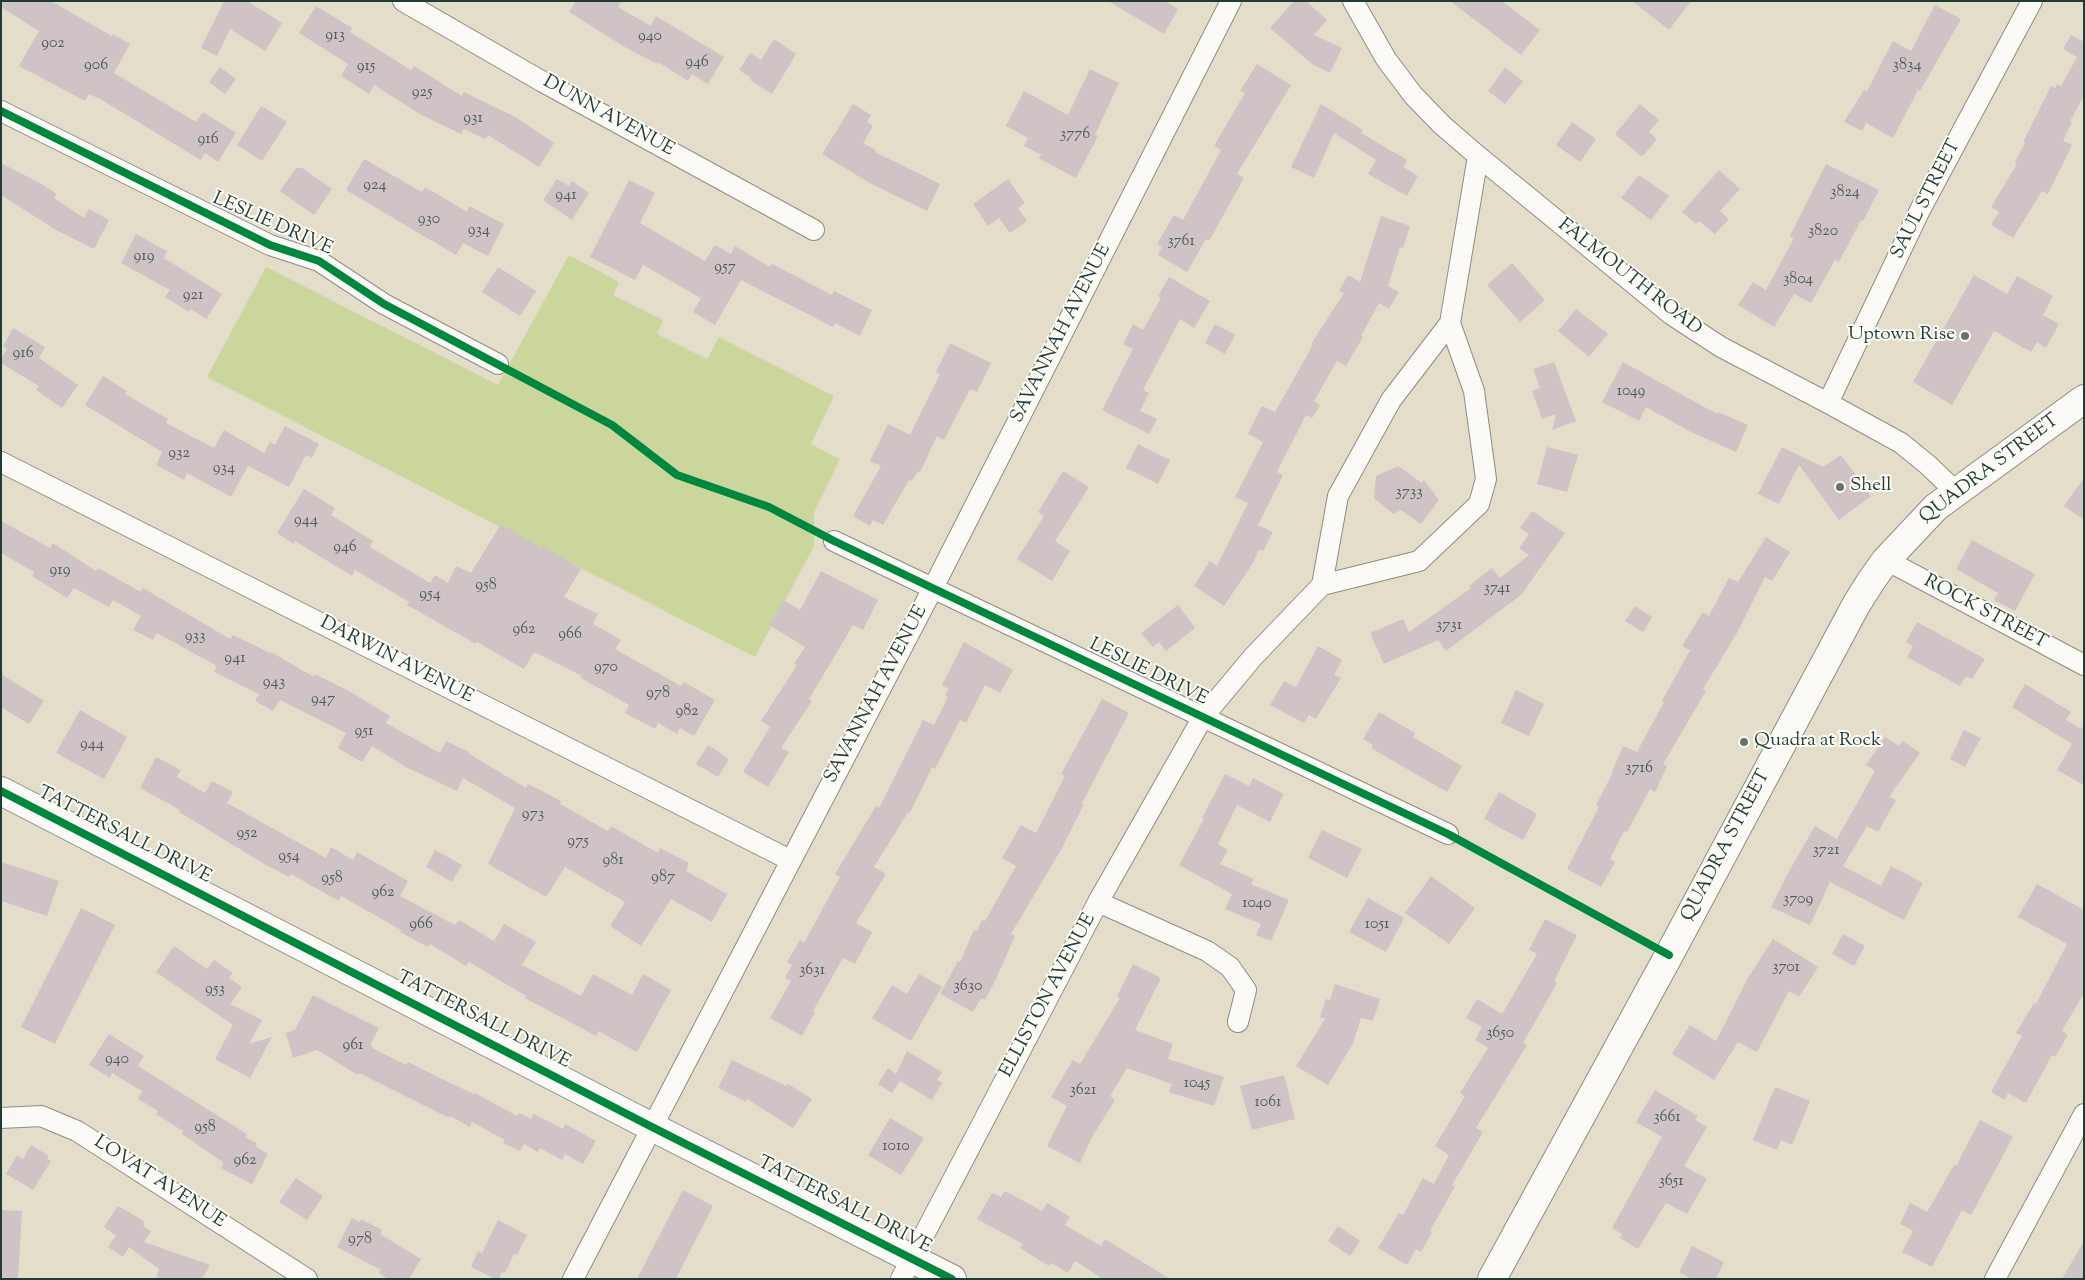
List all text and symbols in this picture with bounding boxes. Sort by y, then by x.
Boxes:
house number: 913 [325,26,345,46]
house number: 940 [638,27,662,47]
house number: 902 [41,34,65,54]
house number: 946 [685,53,709,73]
house number: 906 [84,56,108,76]
house number: 3834 [1893,56,1921,76]
house number: 915 [357,57,375,77]
street label: DUNN AVENUE [538,71,678,163]
house number: 925 [412,83,432,103]
house number: 931 [463,109,483,129]
house number: 3776 [1060,125,1090,145]
house number: 916 [197,130,219,150]
street label: SAUL STREET [1887,137,1967,263]
house number: 924 [363,176,387,196]
house number: 3824 [1830,183,1860,203]
house number: 941 [555,186,577,206]
street label: LESLIE DRIVE [208,188,336,262]
house number: 930 [418,210,440,230]
street label: FALMOUTH ROAD [1552,215,1706,341]
house number: 934 [468,221,490,241]
house number: 3820 [1808,222,1838,242]
house number: 3761 [1167,232,1195,252]
street label: SAVANNAH AVENUE [1007,241,1117,427]
house number: 919 [134,247,154,267]
house number: 957 [714,258,736,278]
house number: 3804 [1783,270,1813,290]
house number: 921 [183,286,203,306]
place label: Uptown Rise [1848,325,1955,347]
marker: Uptown Rise [1959,330,1971,342]
house number: 916 [12,344,34,364]
house number: 1049 [1617,382,1645,402]
street label: QUADRA STREET [1916,410,2064,530]
house number: 932 [168,444,190,464]
house number: 934 [213,459,235,479]
place label: Shell [1850,476,1892,498]
marker: Shell [1834,481,1846,493]
house number: 3733 [1395,483,1423,503]
house number: 944 [294,511,318,531]
house number: 946 [333,538,357,558]
house number: 919 [50,561,70,581]
street label: ROCK STREET [1919,571,2051,655]
house number: 958 [475,576,497,596]
house number: 3741 [1484,579,1510,599]
house number: 954 [419,585,441,605]
street label: SAVANNAH AVENUE [820,602,934,788]
street label: DARWIN AVENUE [316,612,476,710]
house number: 3731 [1436,616,1462,636]
house number: 962 [512,620,536,640]
house number: 966 [558,625,582,645]
house number: 933 [185,627,205,647]
street label: LESLIE DRIVE [1085,634,1211,712]
house number: 941 [224,649,246,669]
house number: 970 [594,658,618,678]
house number: 943 [263,673,285,693]
house number: 978 [646,684,670,704]
house number: 947 [311,690,335,710]
house number: 982 [675,702,699,722]
house number: 951 [355,722,373,742]
place label: Quadra at Rock [1754,731,1881,753]
house number: 944 [80,735,104,755]
marker: Quadra at Rock [1738,736,1750,748]
house number: 3716 [1625,759,1653,779]
street label: QUADRA STREET [1677,766,1777,926]
street label: TATTERSALL DRIVE [33,782,215,890]
house number: 973 [522,805,544,825]
house number: 952 [237,824,257,844]
house number: 975 [567,832,589,852]
house number: 3721 [1812,841,1840,861]
house number: 954 [278,847,300,867]
house number: 981 [602,851,624,871]
house number: 987 [651,868,675,888]
house number: 958 [321,869,343,889]
house number: 962 [371,883,395,903]
house number: 3709 [1783,890,1813,910]
house number: 1040 [1242,894,1272,914]
street label: ELLISTON AVENUE [996,910,1102,1082]
house number: 966 [409,915,433,935]
house number: 1051 [1365,915,1389,935]
house number: 3701 [1772,958,1800,978]
house number: 3631 [799,961,825,981]
street label: TATTERSALL DRIVE [392,967,574,1075]
house number: 3630 [953,977,983,997]
house number: 953 [205,980,225,1000]
house number: 3650 [1486,1024,1514,1044]
house number: 961 [342,1036,364,1056]
house number: 940 [105,1050,129,1070]
house number: 1045 [1184,1074,1210,1094]
house number: 3621 [1069,1081,1097,1101]
house number: 1061 [1255,1093,1281,1113]
house number: 3661 [1653,1108,1681,1128]
house number: 958 [194,1118,216,1138]
street label: LOVAT AVENUE [89,1132,229,1234]
house number: 1010 [882,1137,910,1157]
house number: 962 [233,1151,257,1171]
street label: TATTERSALL DRIVE [753,1152,935,1260]
house number: 3651 [1658,1172,1684,1192]
house number: 978 [348,1230,372,1250]

